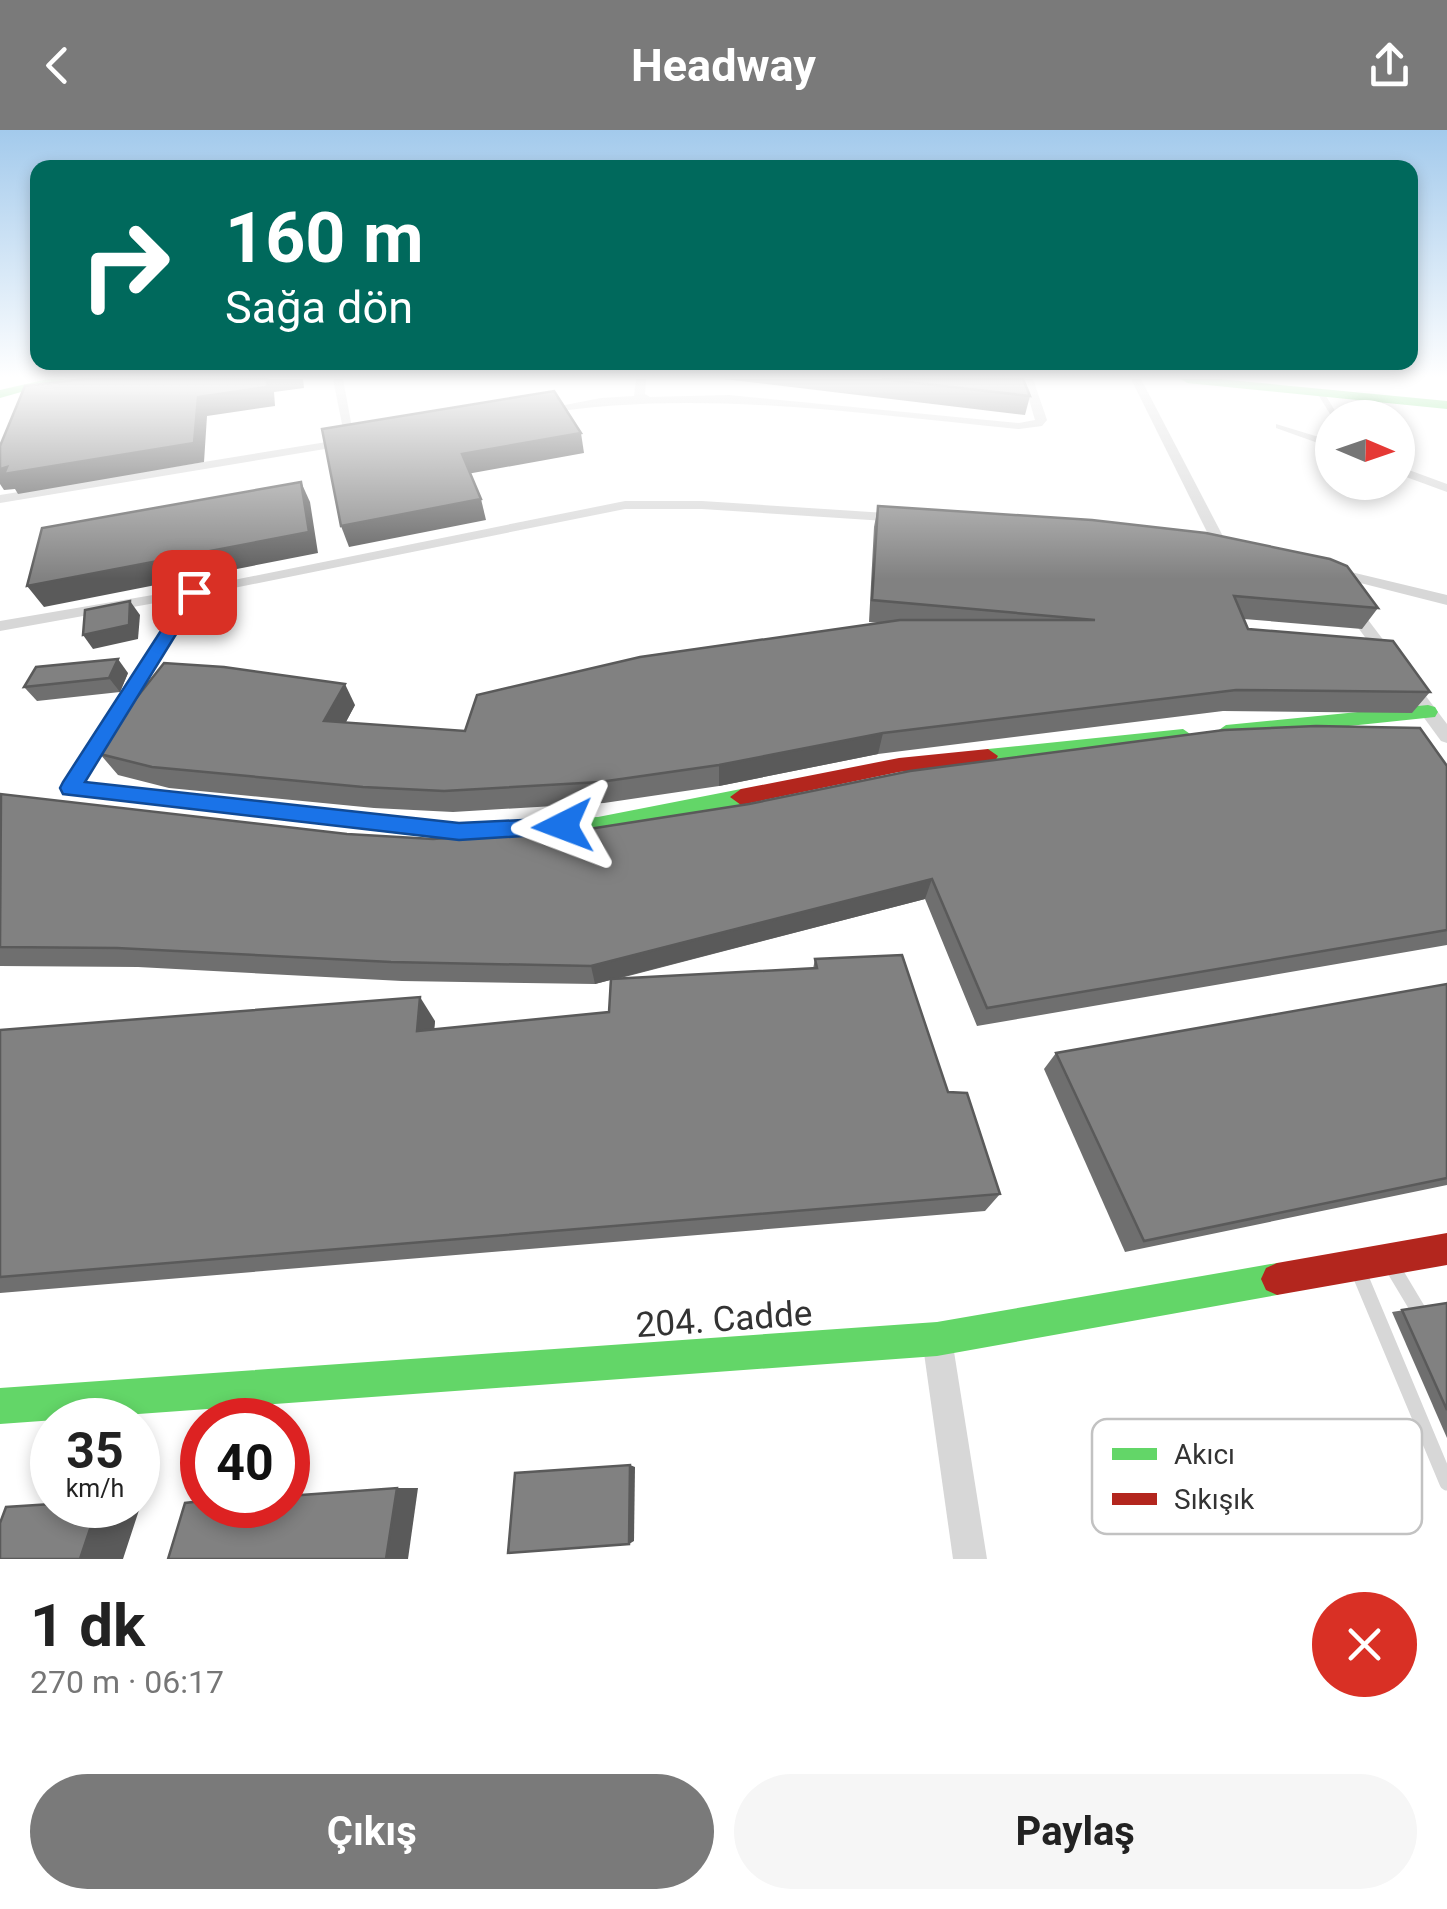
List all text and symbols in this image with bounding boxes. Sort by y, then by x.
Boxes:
icon: back [30,38,85,93]
icon: share [1362,38,1417,93]
text: Headway [631,39,816,92]
text: 160 m [225,197,424,279]
icon: right [60,200,190,330]
text: Sağa dön [225,281,413,334]
north arrow [1315,400,1415,500]
map controls [1315,400,1415,500]
pin [152,550,237,635]
icon: arrive [167,565,222,620]
position arrow [511,774,615,878]
street label: 204. Cadde [634,1293,814,1346]
speed limit sign: 40 [180,1398,310,1528]
legend [1092,1419,1422,1534]
text: 35 [66,1422,124,1480]
text: Akıcı [1174,1438,1235,1471]
text: km/h [66,1474,124,1503]
text: Sıkışık [1174,1483,1255,1516]
text: 1 dk [30,1590,145,1661]
button: close [1312,1592,1417,1697]
text: 270 m · 06:17 [30,1663,224,1701]
button: Çıkış [30,1774,714,1889]
button: Paylaş [734,1774,1417,1889]

